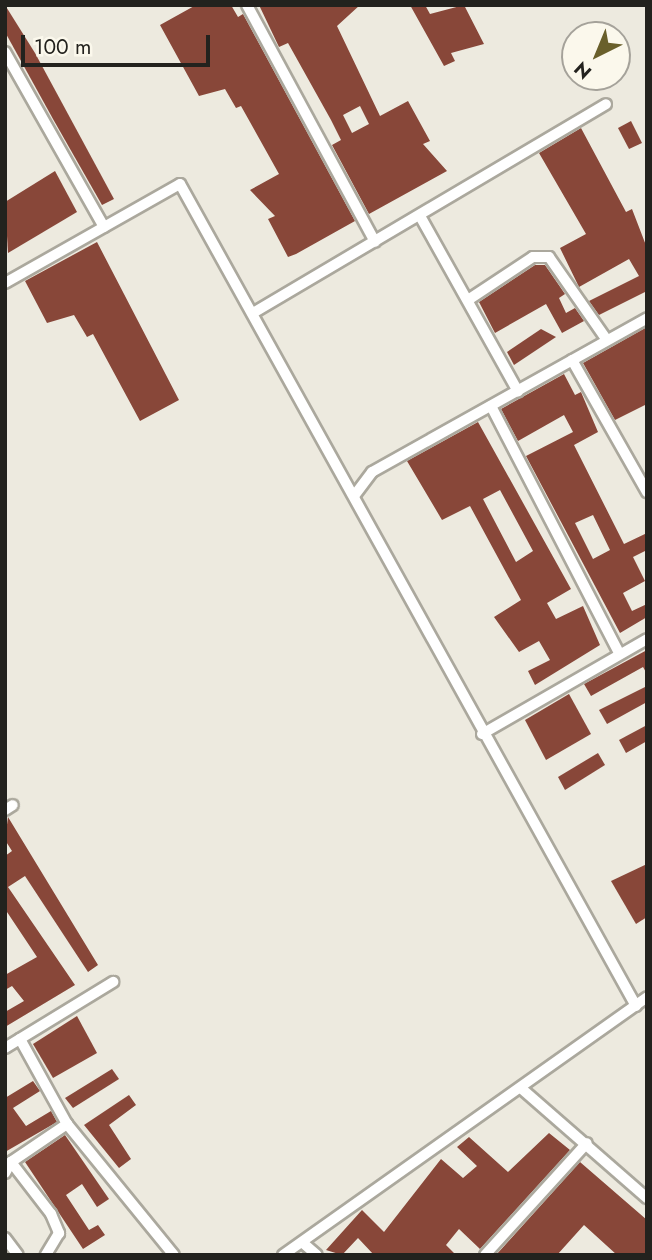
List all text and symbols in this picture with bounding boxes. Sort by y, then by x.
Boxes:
scale bar [24,21,214,65]
north arrow [561,21,631,91]
text: 100 m [34,32,91,62]
text: N [568,55,597,85]

